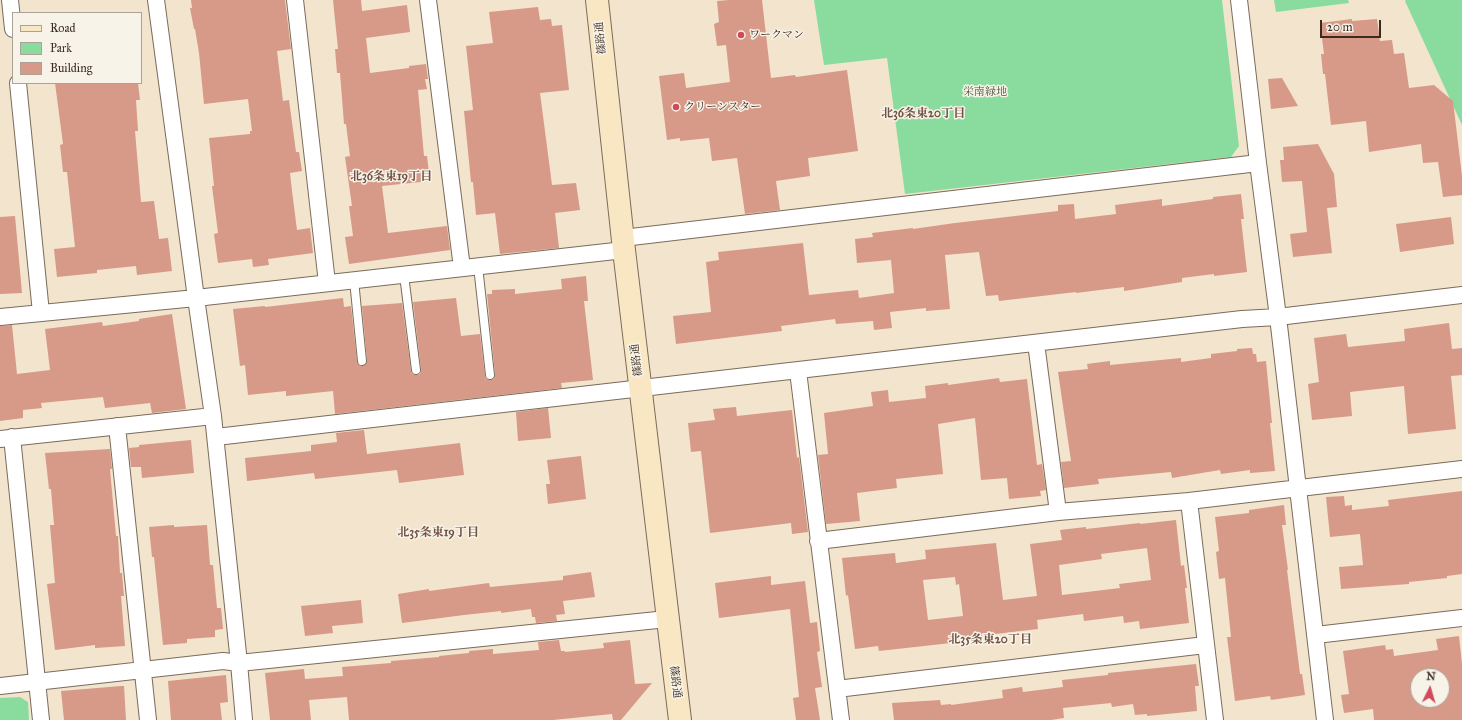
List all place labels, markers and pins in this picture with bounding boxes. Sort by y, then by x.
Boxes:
place label: ワークマン [749,28,804,42]
marker: ワークマン [736,30,746,40]
place label: クリーンスター [684,100,761,114]
marker: クリーンスター [671,102,681,112]

